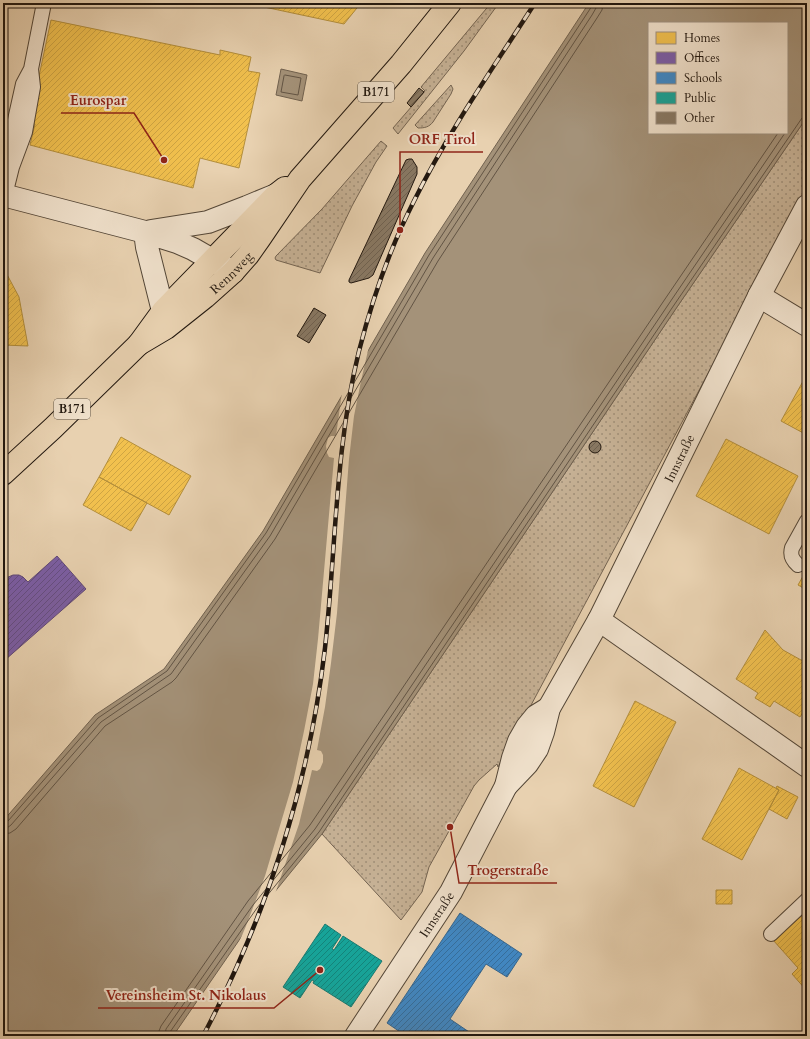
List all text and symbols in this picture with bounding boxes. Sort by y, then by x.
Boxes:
legend [648,22,788,134]
text: Homes [684,30,720,46]
text: Offices [684,50,720,66]
text: Schools [684,70,722,86]
road number: B171 [358,82,394,102]
callout: Eurospar [61,87,134,113]
text: Public [684,90,717,106]
text: Eurospar [70,91,127,110]
text: Other [684,110,715,126]
callout: ORF Tirol [400,126,483,152]
text: ORF Tirol [409,130,475,149]
street label: Rennweg [206,247,257,298]
road number: B171 [54,399,90,419]
street label: Innstraße [660,431,699,486]
callout: Trogerstraße [459,857,557,883]
text: Trogerstraße [467,861,549,880]
street label: Innstraße [415,888,459,941]
callout: Vereinsheim St. Nikolaus [98,982,274,1008]
text: Vereinsheim St. Nikolaus [106,986,266,1005]

